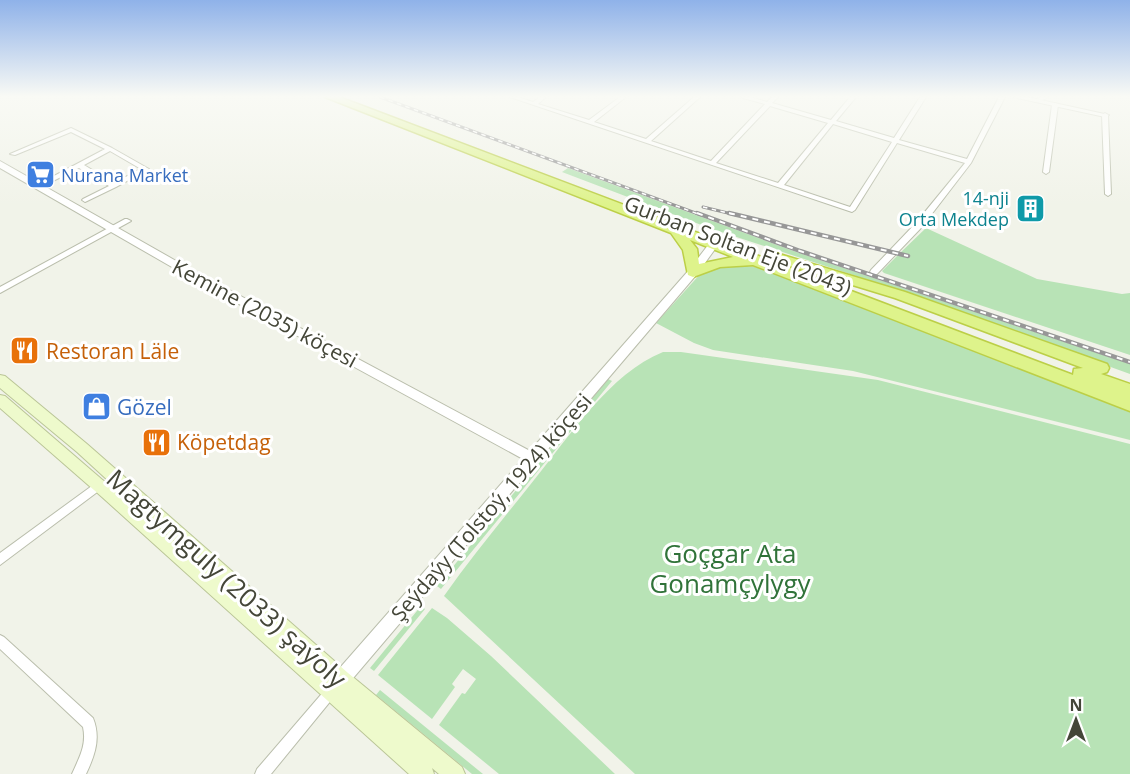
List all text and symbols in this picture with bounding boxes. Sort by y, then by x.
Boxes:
supermarket icon: Nurana Market [24,159,56,191]
place label: Nurana Market [61,163,188,187]
place label: 14-nji Orta Mekdep [899,186,1009,231]
street label: Gurban Soltan Eje (2043) [620,189,856,301]
building icon: 14-nji Orta Mekdep [1014,192,1046,224]
street label: Kemine (2035) köçesi [167,252,363,374]
restaurant icon: Restoran Läle [9,335,41,367]
place label: Restoran Läle [46,337,179,365]
street label: Şeýdaýy (Tolstoý, 1924) köçesi [384,387,598,627]
shop icon: Gözel [80,391,112,423]
place label: Gözel [117,393,172,421]
restaurant icon: Köpetdag [140,426,172,458]
place label: Köpetdag [177,428,271,456]
street label: Magtymguly (2033) şaýoly [99,460,355,696]
park label: Goçgar Ata Gonamçylygy [649,535,812,601]
north arrow [1046,690,1106,750]
text: N [1069,694,1083,716]

